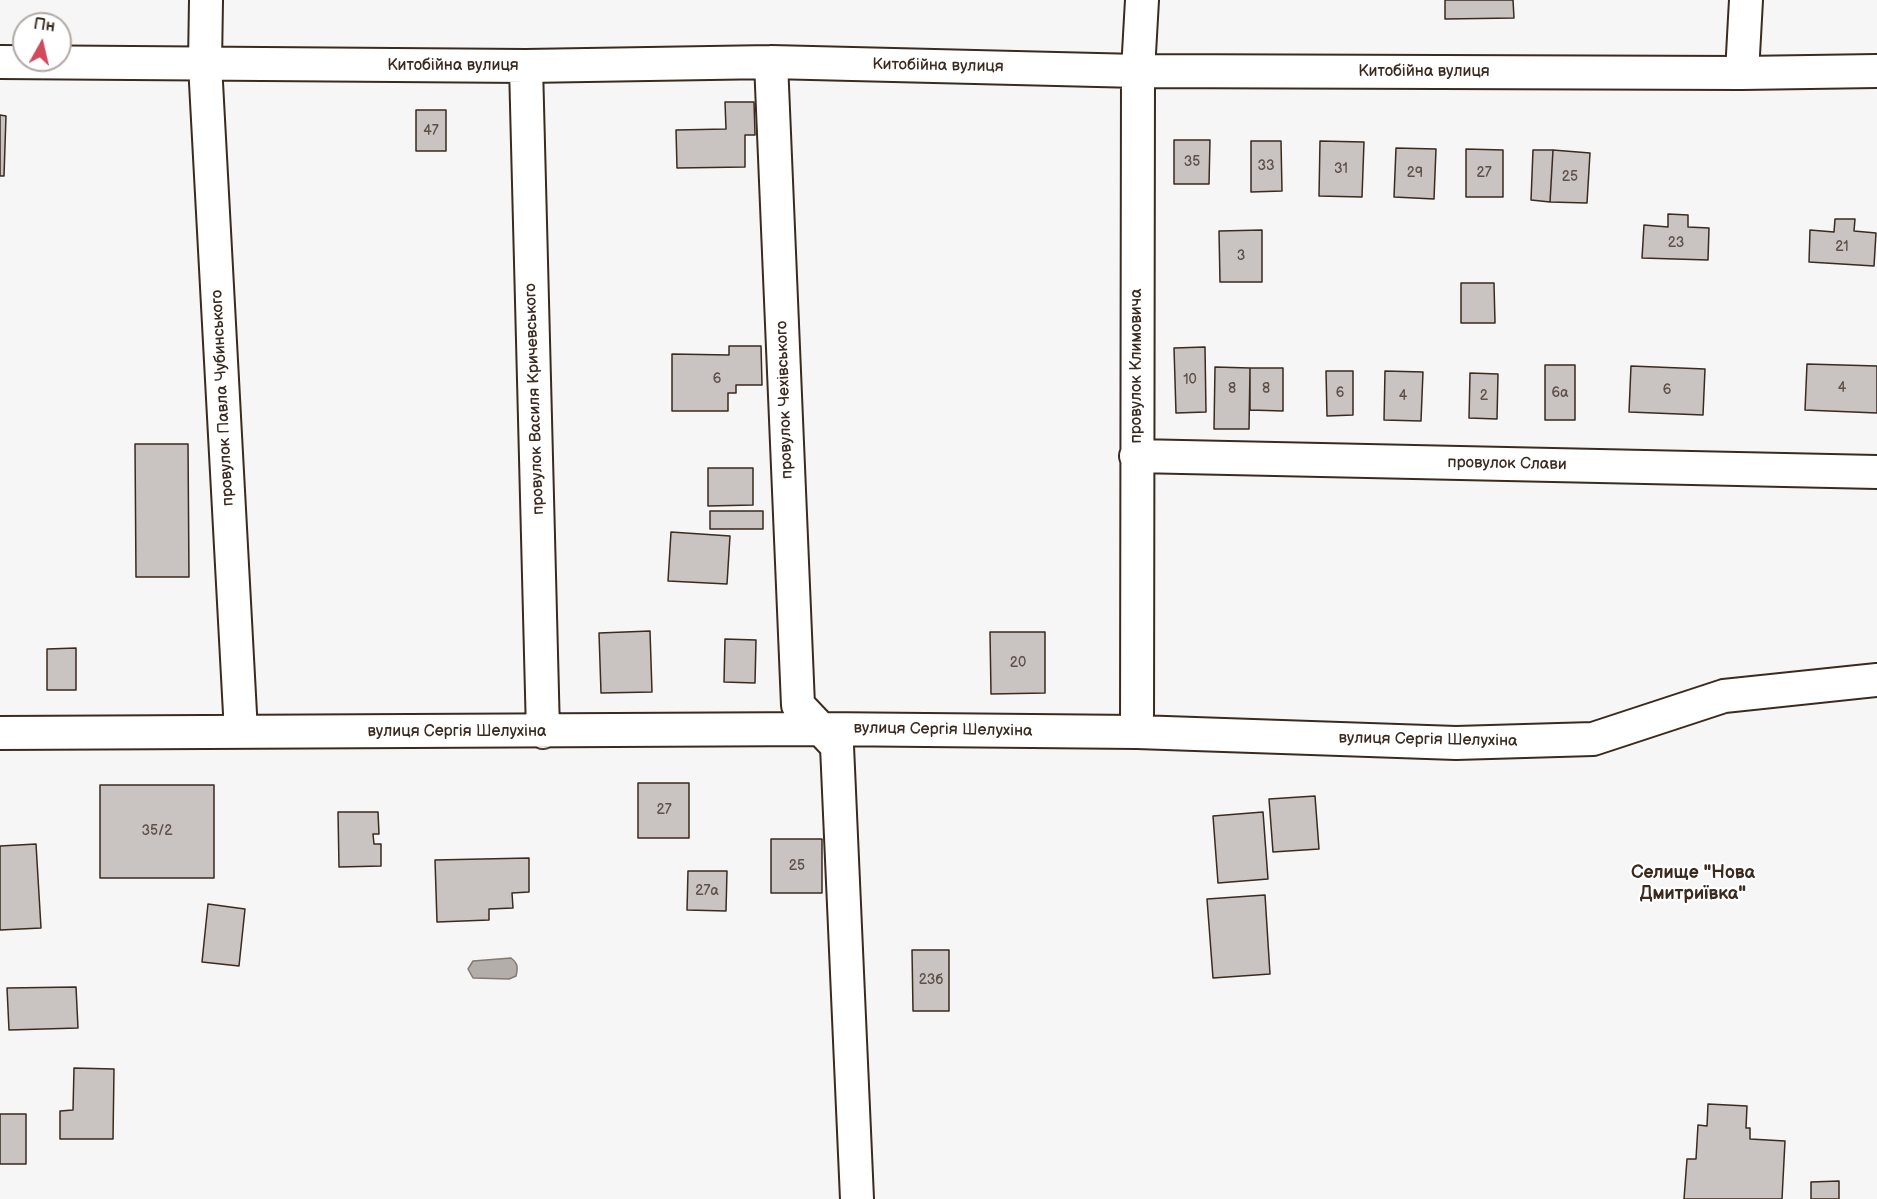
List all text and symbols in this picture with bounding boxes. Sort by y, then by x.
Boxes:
north arrow [12,12,72,72]
text: Пн [32,15,56,37]
street label: Китобійна вулиця [872,55,1004,77]
street label: Китобійна вулиця [387,56,519,76]
street label: Китобійна вулиця [1358,62,1490,82]
house number: 47 [423,123,439,139]
house number: 35 [1184,154,1200,170]
house number: 33 [1257,158,1275,174]
house number: 31 [1334,161,1348,177]
house number: 29 [1407,165,1423,181]
house number: 27 [1476,165,1492,181]
house number: 25 [1562,169,1578,185]
house number: 23 [1668,235,1684,251]
house number: 21 [1835,239,1849,255]
house number: 3 [1237,248,1245,264]
street label: провулок Василя Кричевського [521,283,549,515]
street label: провулок Павла Чубинського [208,289,238,507]
street label: провулок Климовича [1127,289,1147,443]
street label: провулок Чехівського [773,321,797,479]
house number: 6 [713,371,721,387]
house number: 10 [1183,372,1197,388]
house number: 4 [1838,380,1846,396]
house number: 8 [1228,381,1236,397]
house number: 8 [1262,381,1270,397]
house number: 6 [1663,382,1671,398]
house number: 6 [1336,385,1344,401]
house number: 6а [1552,385,1568,401]
house number: 4 [1399,388,1407,404]
house number: 2 [1480,388,1488,404]
street label: провулок Слави [1447,453,1567,475]
house number: 20 [1010,655,1026,671]
street label: вулиця Сергія Шелухіна [853,719,1033,741]
street label: вулиця Сергія Шелухіна [367,722,547,742]
street label: вулиця Сергія Шелухіна [1338,729,1518,751]
house number: 27 [656,802,672,818]
house number: 35/2 [141,823,173,839]
house number: 25 [789,858,805,874]
district label: Селище "Нова Дмитриївка" [1631,862,1755,904]
house number: 27а [695,883,719,899]
house number: 23б [919,972,943,988]

